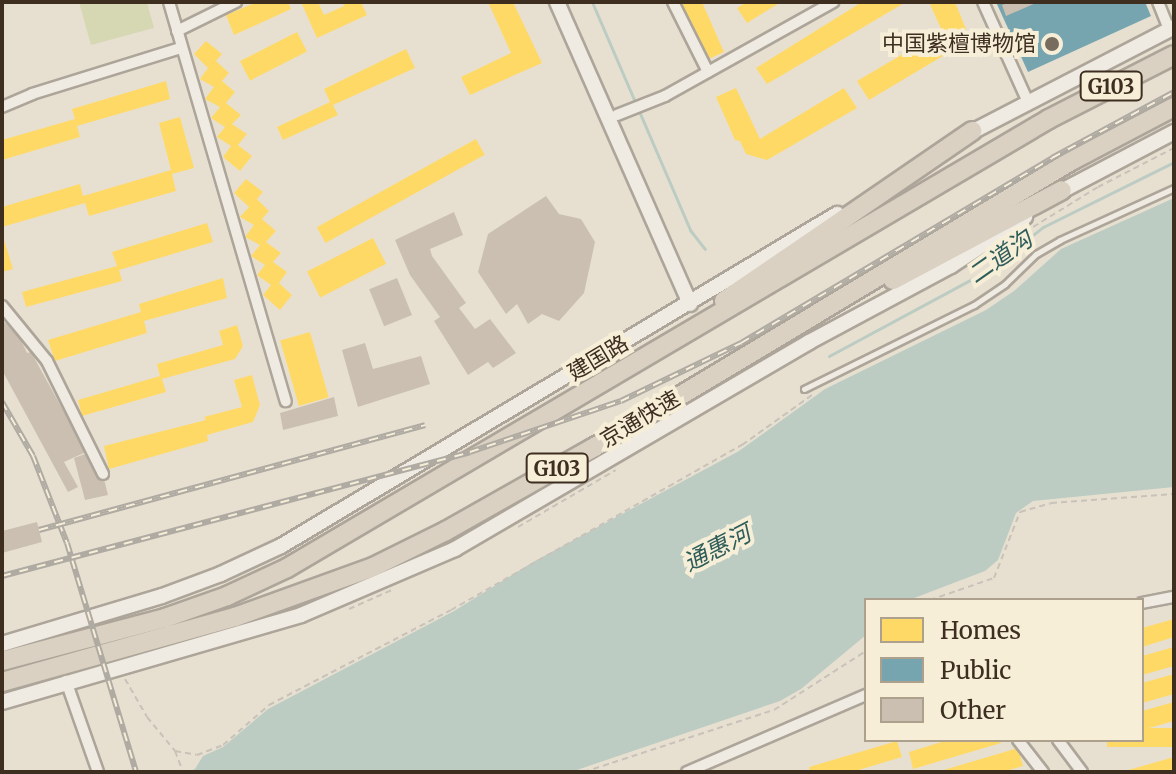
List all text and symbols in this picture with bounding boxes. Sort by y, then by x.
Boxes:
place label: 中国紫檀博物馆 [882,31,1036,57]
marker: 中国紫檀博物馆 [1043,35,1061,53]
road number: G103 [1079,70,1143,102]
water label: 二道沟 [962,225,1038,289]
street label: 建国路 [563,330,633,386]
street label: 京通快速 [595,385,685,453]
road number: G103 [525,452,589,484]
water label: 通惠河 [678,519,756,577]
legend [864,598,1144,742]
text: Homes [940,615,1021,646]
text: Public [940,655,1011,686]
text: Other [940,695,1006,726]

